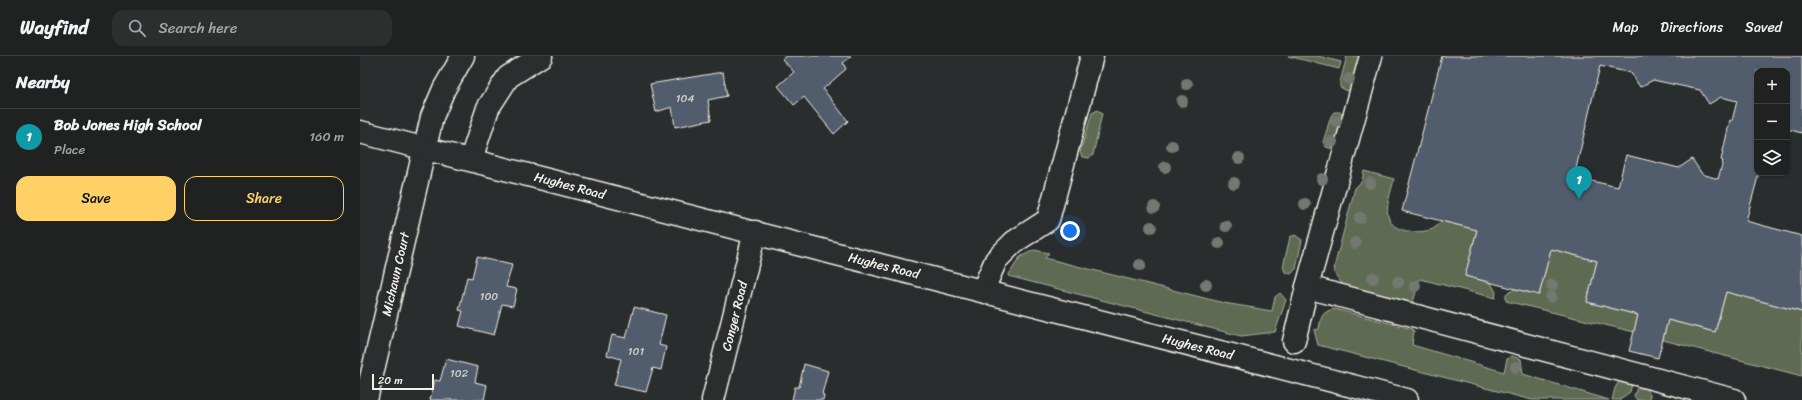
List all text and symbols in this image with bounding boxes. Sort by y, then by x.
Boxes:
search box [112,10,392,46]
text: Wayfind [20,11,88,44]
text: Search here [158,15,237,41]
text: Map [1612,15,1638,40]
text: Directions [1660,15,1723,40]
text: Saved [1745,15,1782,40]
icon: search [126,17,148,39]
text: Nearby [16,67,70,97]
map controls [1754,68,1790,176]
button: + [1754,68,1790,104]
house number: 104 [676,89,694,108]
button: − [1754,104,1790,140]
text: Bob Jones High School [54,112,202,138]
text: 1 [26,125,32,148]
text: 160 m [309,125,344,148]
text: Place [54,138,85,161]
button: layers [1754,140,1790,176]
street label: Hughes Road [532,165,609,206]
pin: 1 [1566,166,1592,199]
button: Save [16,176,176,221]
button: Share [184,176,344,221]
your location [1060,221,1080,241]
street label: Michawn Court [375,229,416,318]
street label: Hughes Road [846,246,923,286]
street label: Conger Road [715,278,755,354]
house number: 100 [480,287,498,306]
street label: Hughes Road [1160,327,1237,367]
house number: 101 [628,342,644,361]
house number: 102 [450,364,469,383]
text: 20 m [378,371,403,390]
scale bar [372,372,434,391]

